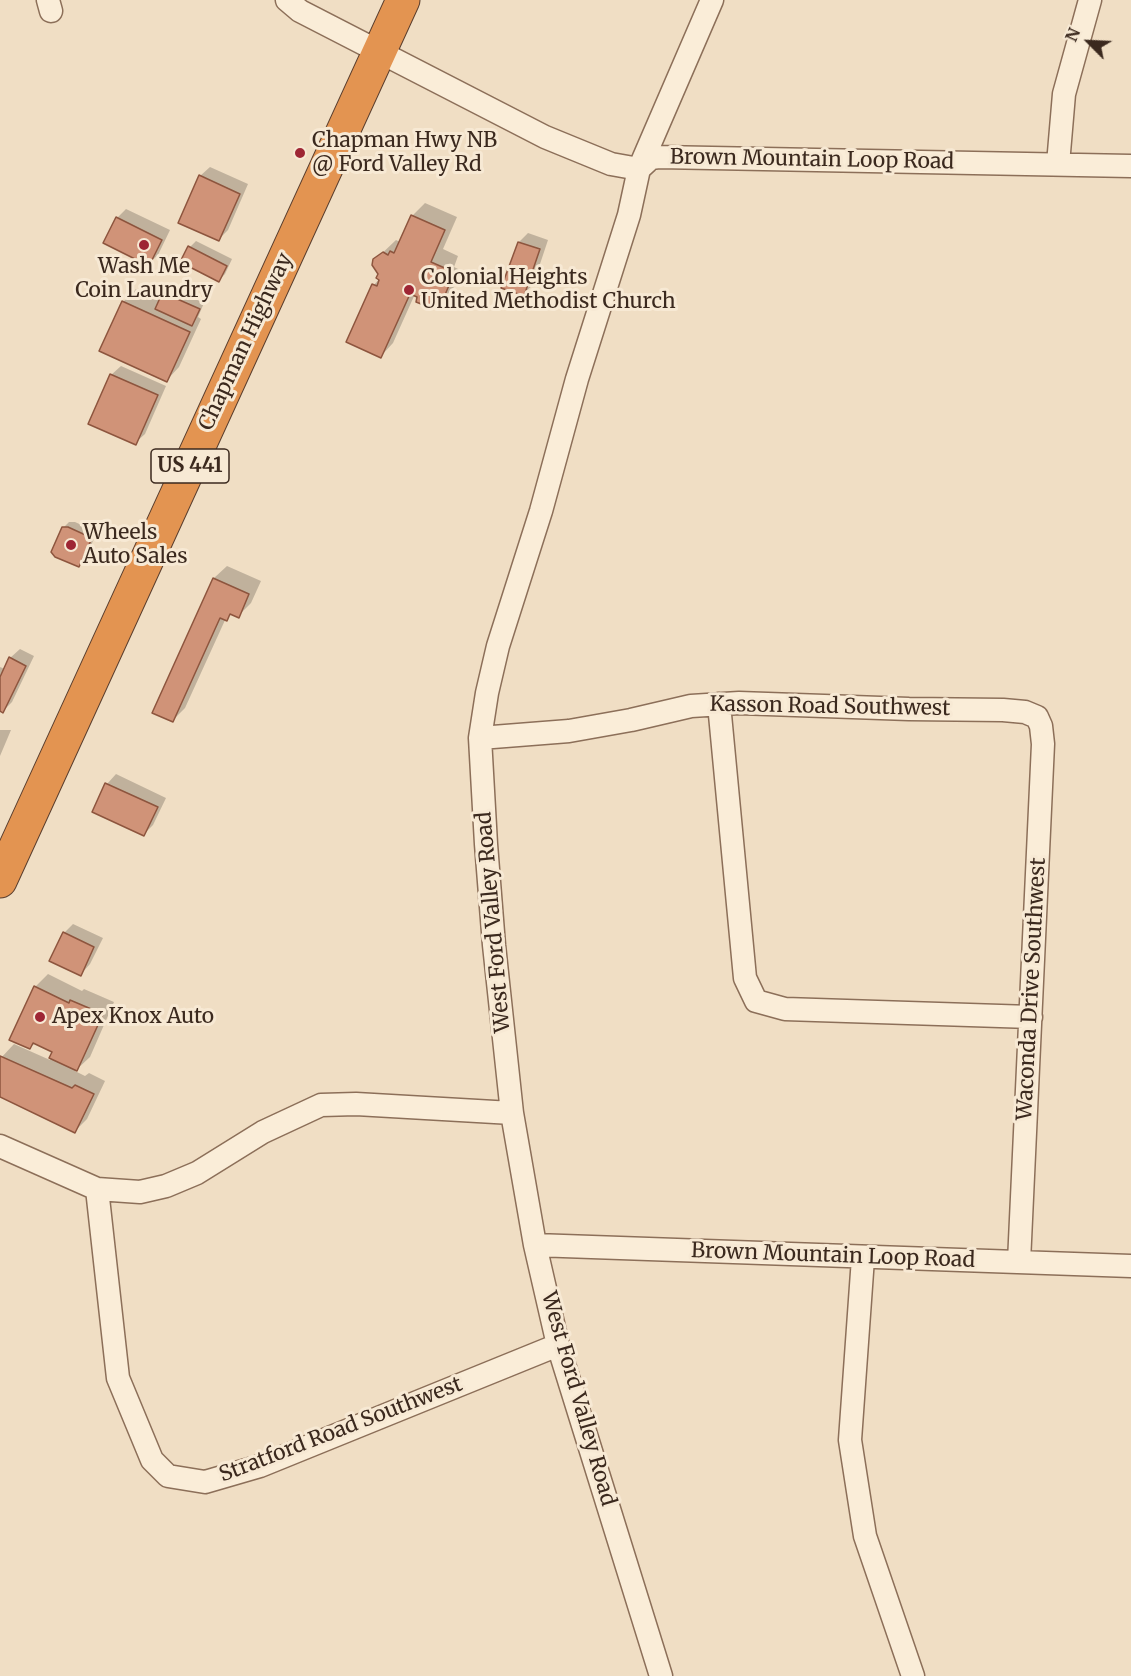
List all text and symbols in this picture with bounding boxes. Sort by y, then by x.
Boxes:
north arrow [1059,12,1119,72]
text: N [1061,25,1084,45]
place label: Chapman Hwy NB @ Ford Valley Rd [312,128,497,178]
street label: Brown Mountain Loop Road [670,145,954,175]
marker: Chapman Hwy NB @ Ford Valley Rd [293,146,307,160]
marker: Wash Me Coin Laundry [137,238,151,252]
street label: Chapman Highway [194,249,298,435]
place label: Wash Me Coin Laundry [75,254,213,304]
place label: Colonial Heights United Methodist Church [421,265,676,315]
marker: Colonial Heights United Methodist Church [402,283,416,297]
road number: US 441 [151,449,229,483]
place label: Wheels Auto Sales [83,520,187,570]
marker: Wheels Auto Sales [64,538,78,552]
street label: Kasson Road Southwest [709,692,951,722]
street label: West Ford Valley Road [472,810,516,1034]
street label: Waconda Drive Southwest [1013,857,1051,1121]
place label: Apex Knox Auto [52,1004,214,1030]
marker: Apex Knox Auto [33,1010,47,1024]
street label: Brown Mountain Loop Road [691,1238,975,1274]
street label: West Ford Valley Road [535,1289,621,1509]
street label: Stratford Road Southwest [216,1372,466,1488]

